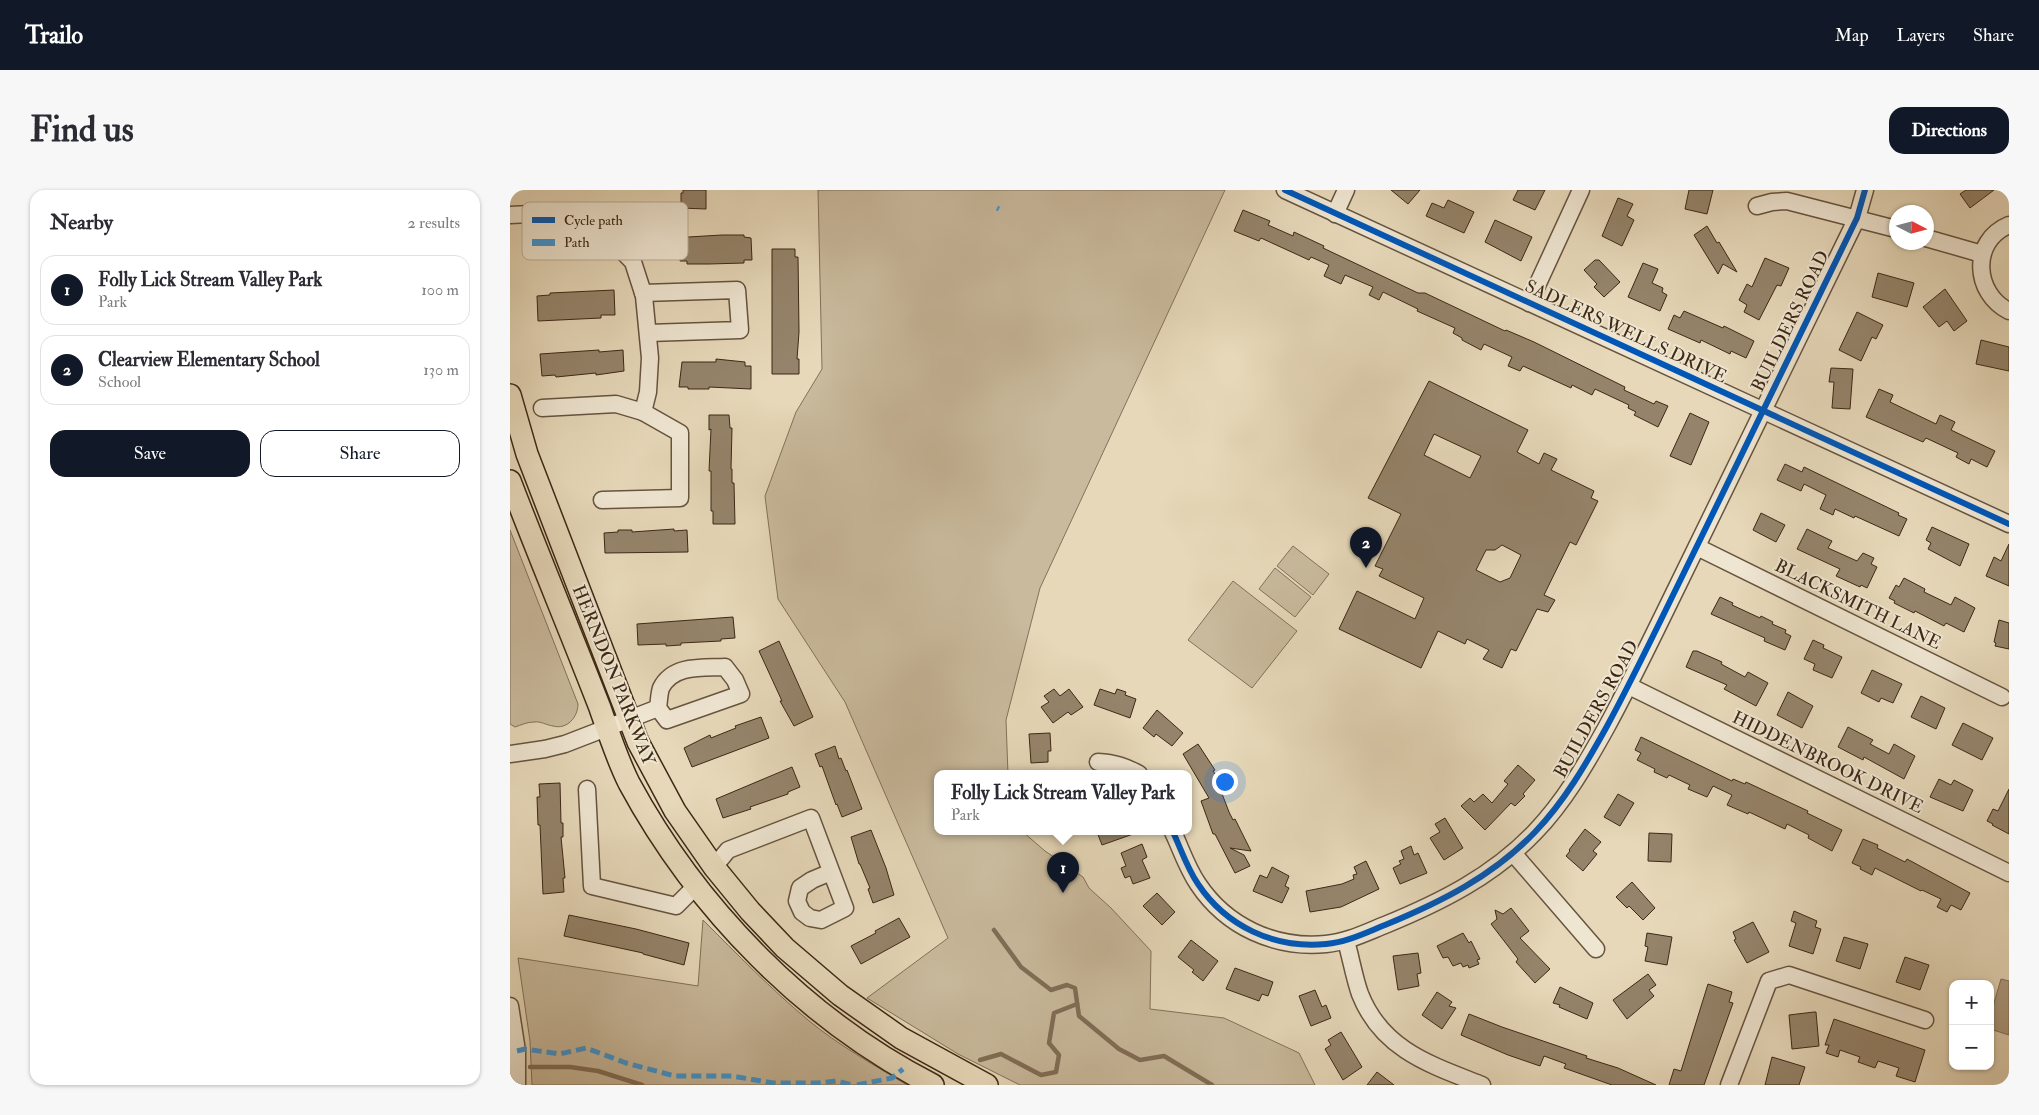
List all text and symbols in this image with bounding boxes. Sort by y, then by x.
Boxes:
text: Trailo [25,20,83,51]
text: Map [1835,24,1869,47]
text: Layers [1897,24,1945,47]
text: Share [1973,24,2014,47]
button: Directions [1889,107,2009,154]
text: Find us [30,108,134,152]
legend [522,202,688,260]
north arrow [1889,205,1934,250]
text: Nearby [50,209,113,236]
text: Cycle path [564,212,624,230]
text: 2 results [407,213,460,233]
text: Path [564,234,590,251]
street label: BUILDERS ROAD [1746,247,1835,396]
text: Folly Lick Stream Valley Park [98,268,322,292]
street label: SADLERS WELLS DRIVE [1521,275,1730,388]
text: 1 [64,280,70,300]
text: 100 m [421,280,459,300]
text: Park [98,292,127,312]
text: Clearview Elementary School [98,348,320,372]
text: 2 [63,360,71,380]
text: 130 m [423,360,459,380]
text: School [98,372,141,392]
button: Save [50,430,250,477]
button: Share [260,430,460,477]
pin: 2 [1350,527,1382,568]
street label: BLACKSMITH LANE [1771,554,1945,655]
street label: HERNDON PARKWAY [567,582,661,769]
street label: BUILDERS ROAD [1549,636,1644,782]
street label: HIDDENBROOK DRIVE [1728,706,1927,819]
your location [1212,769,1238,795]
popup [934,770,1192,835]
text: Folly Lick Stream Valley Park [951,781,1175,805]
text: Park [951,805,980,825]
pin: 1 [1047,852,1079,893]
map controls [1949,980,1994,1070]
button: + [1949,980,1994,1025]
button: − [1949,1025,1994,1070]

